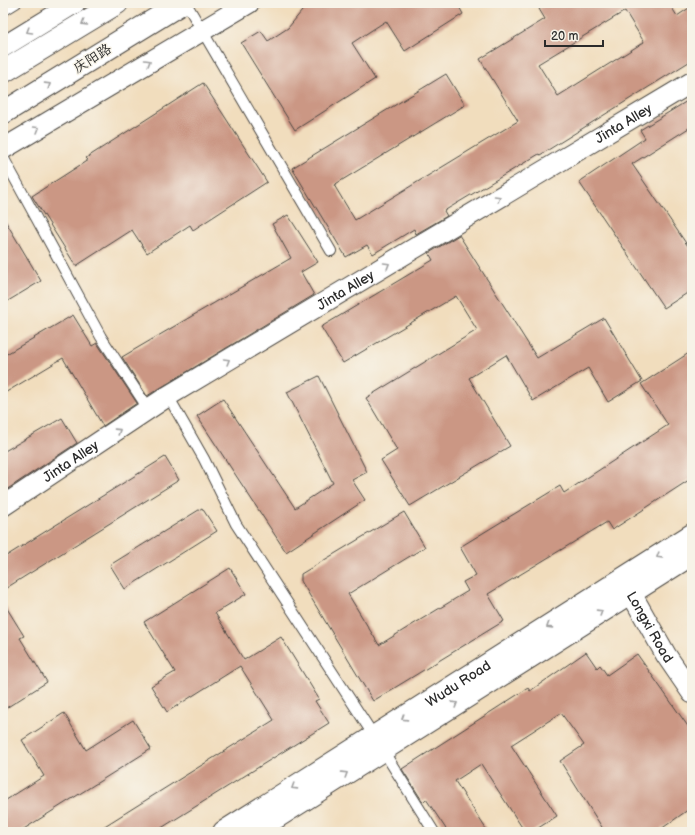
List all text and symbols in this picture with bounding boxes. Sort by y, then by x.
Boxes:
one-way arrow [81,19,88,26]
scale bar [545,22,603,48]
one-way arrow [26,26,33,33]
text: 20 m [551,29,578,44]
street label: 庆阳路 [70,40,115,77]
one-way arrow [144,60,151,67]
one-way arrow [44,82,51,90]
street label: Jinta Alley [592,100,656,147]
one-way arrow [33,126,40,133]
one-way arrow [494,196,501,203]
one-way arrow [383,263,390,270]
street label: Jinta Alley [314,266,378,314]
one-way arrow [223,358,230,366]
one-way arrow [114,428,121,436]
street label: Jinta Alley [40,436,102,486]
one-way arrow [656,551,663,559]
street label: Longxi Road [623,589,677,666]
one-way arrow [596,610,603,617]
one-way arrow [546,621,553,629]
street label: Wudu Road [422,657,494,711]
one-way arrow [451,702,458,709]
one-way arrow [401,713,408,720]
one-way arrow [341,771,348,779]
one-way arrow [291,783,298,790]

